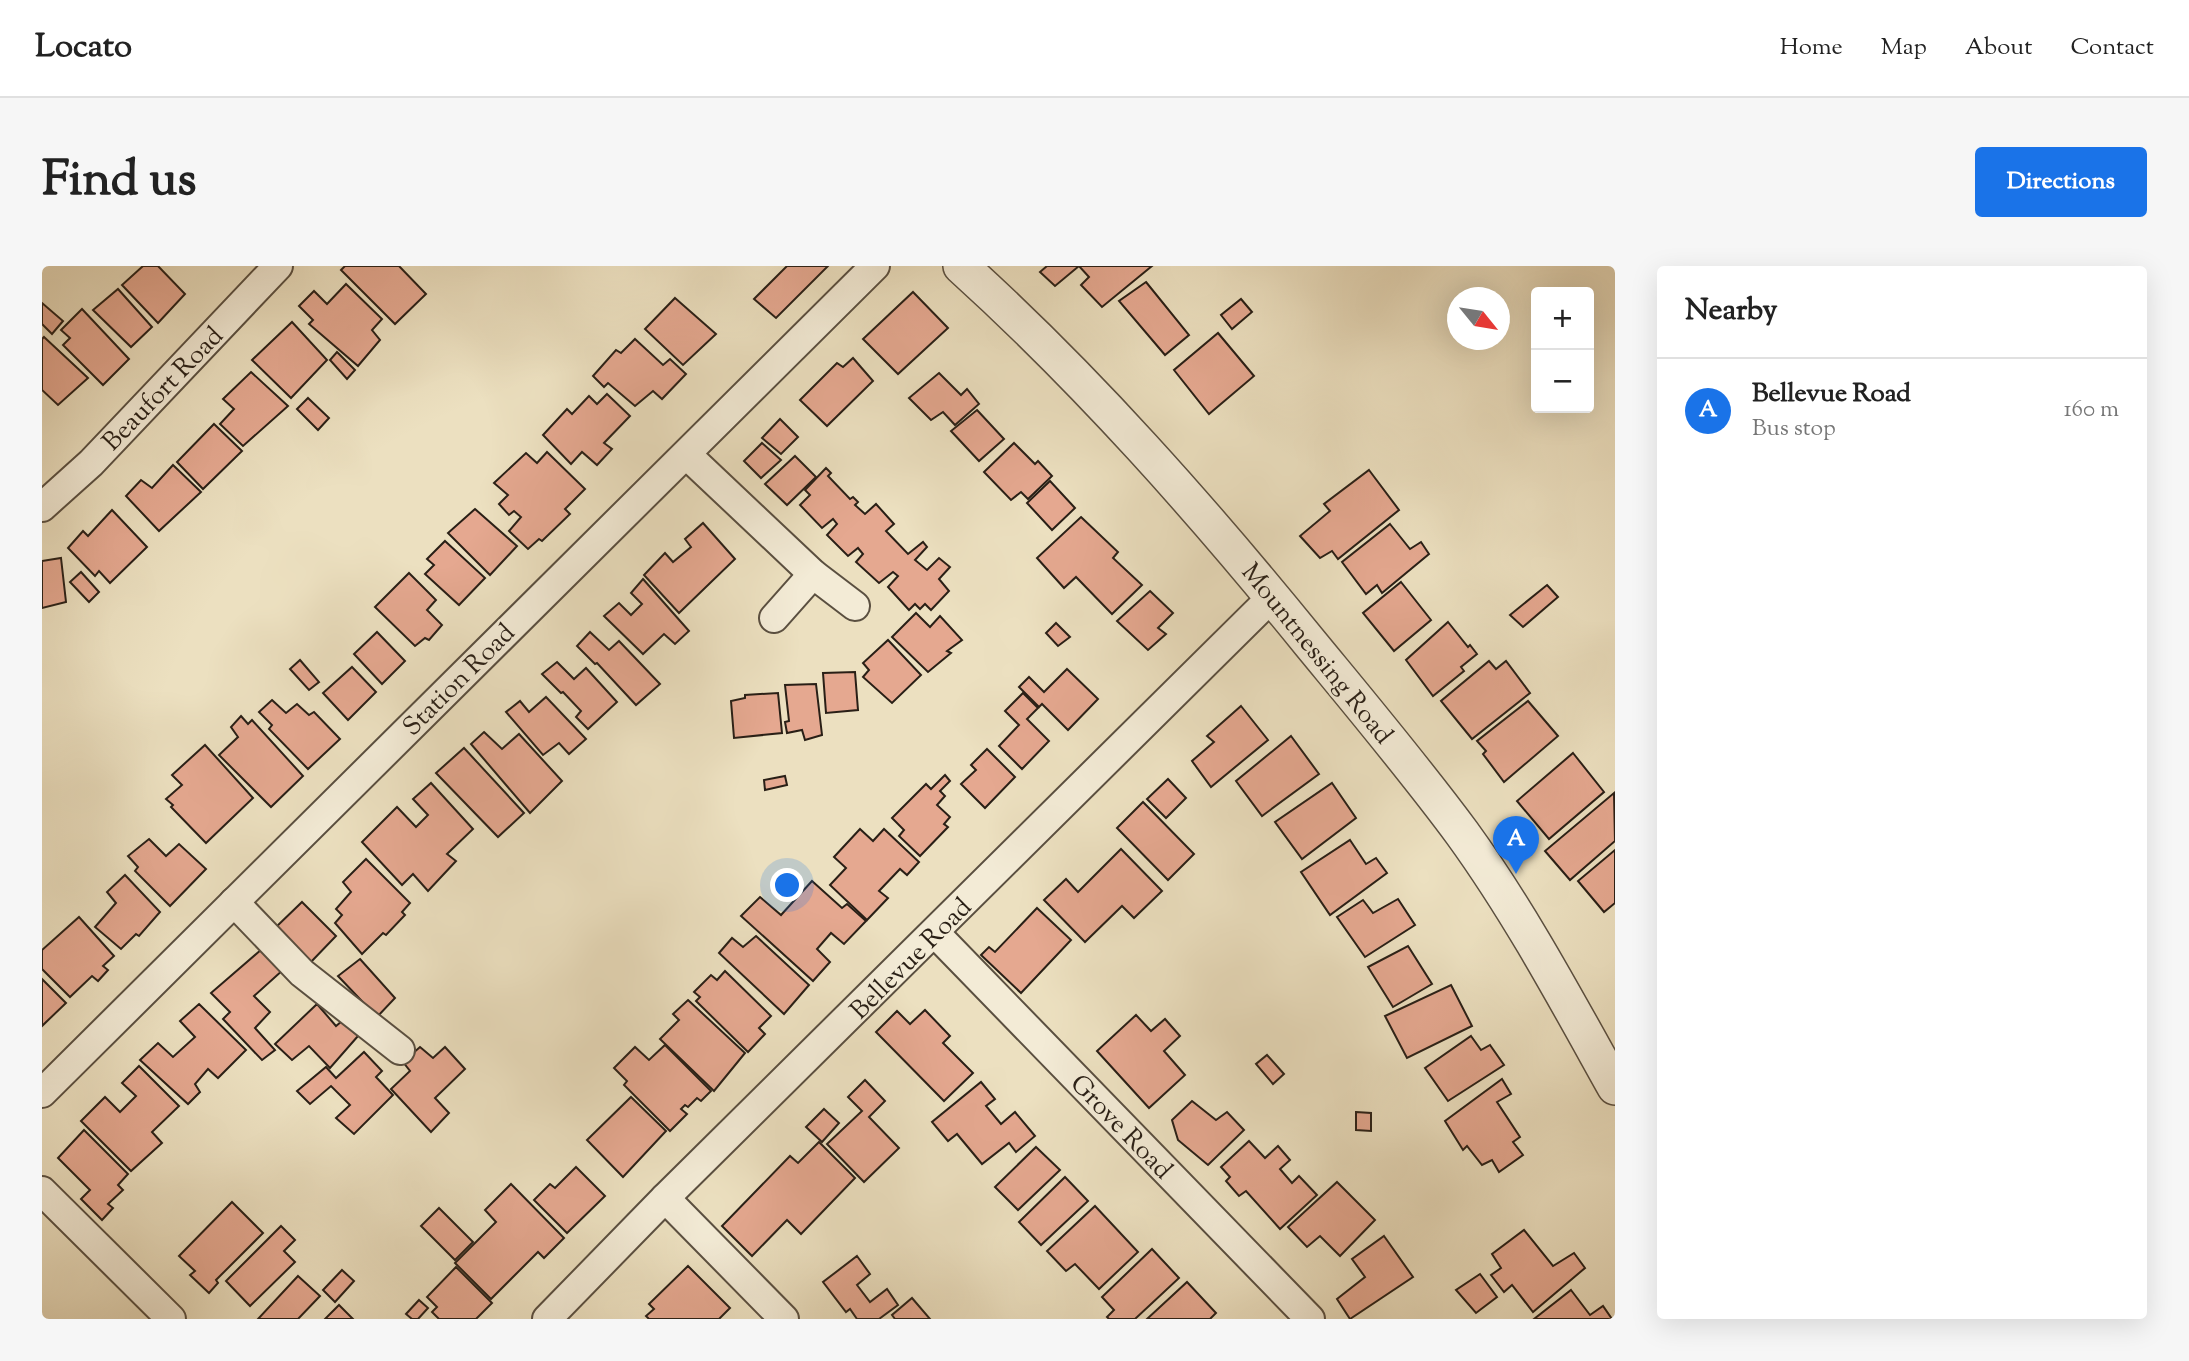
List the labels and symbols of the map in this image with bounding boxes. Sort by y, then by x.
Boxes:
north arrow [1447,287,1510,350]
street label: Beaufort Road [95,319,233,460]
street label: Mountnessing Road [1231,556,1401,753]
street label: Station Road [395,616,525,745]
pin: A [1493,816,1539,874]
your location [770,868,804,902]
street label: Bellevue Road [842,890,981,1029]
street label: Grove Road [1061,1067,1180,1189]

